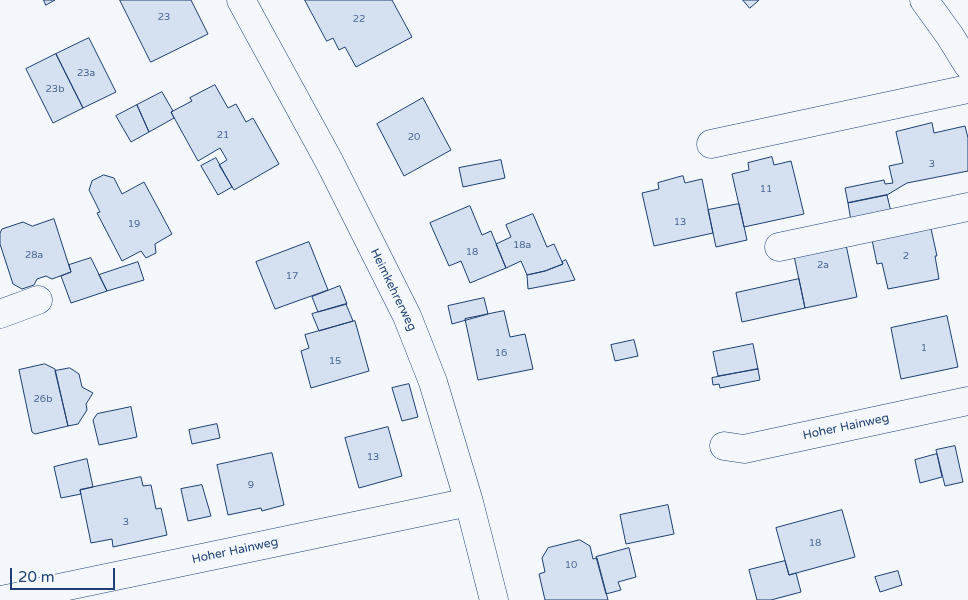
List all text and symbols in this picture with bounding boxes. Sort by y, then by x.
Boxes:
house number: 23 [158,11,170,23]
house number: 22 [353,13,365,25]
house number: 23a [77,67,95,79]
house number: 23b [46,83,64,95]
house number: 21 [217,129,229,141]
house number: 20 [408,131,420,143]
house number: 3 [929,158,935,170]
house number: 11 [760,183,772,195]
house number: 13 [674,216,686,228]
house number: 19 [128,218,140,230]
house number: 18a [513,239,531,251]
street label: Heimkehrerweg [367,246,419,334]
house number: 18 [466,246,478,258]
house number: 28a [25,249,43,261]
house number: 2 [903,250,909,262]
house number: 2a [817,259,829,271]
house number: 17 [286,270,298,282]
house number: 1 [921,342,927,354]
house number: 16 [495,347,507,359]
house number: 15 [329,355,341,367]
house number: 26b [34,393,52,405]
street label: Hoher Hainweg [802,411,890,443]
house number: 13 [367,451,379,463]
house number: 9 [248,479,254,491]
house number: 3 [123,516,129,528]
street label: Hoher Hainweg [191,535,279,567]
house number: 18 [809,537,821,549]
scale bar [12,558,118,590]
house number: 10 [565,559,577,571]
text: 20 m [18,568,55,586]

